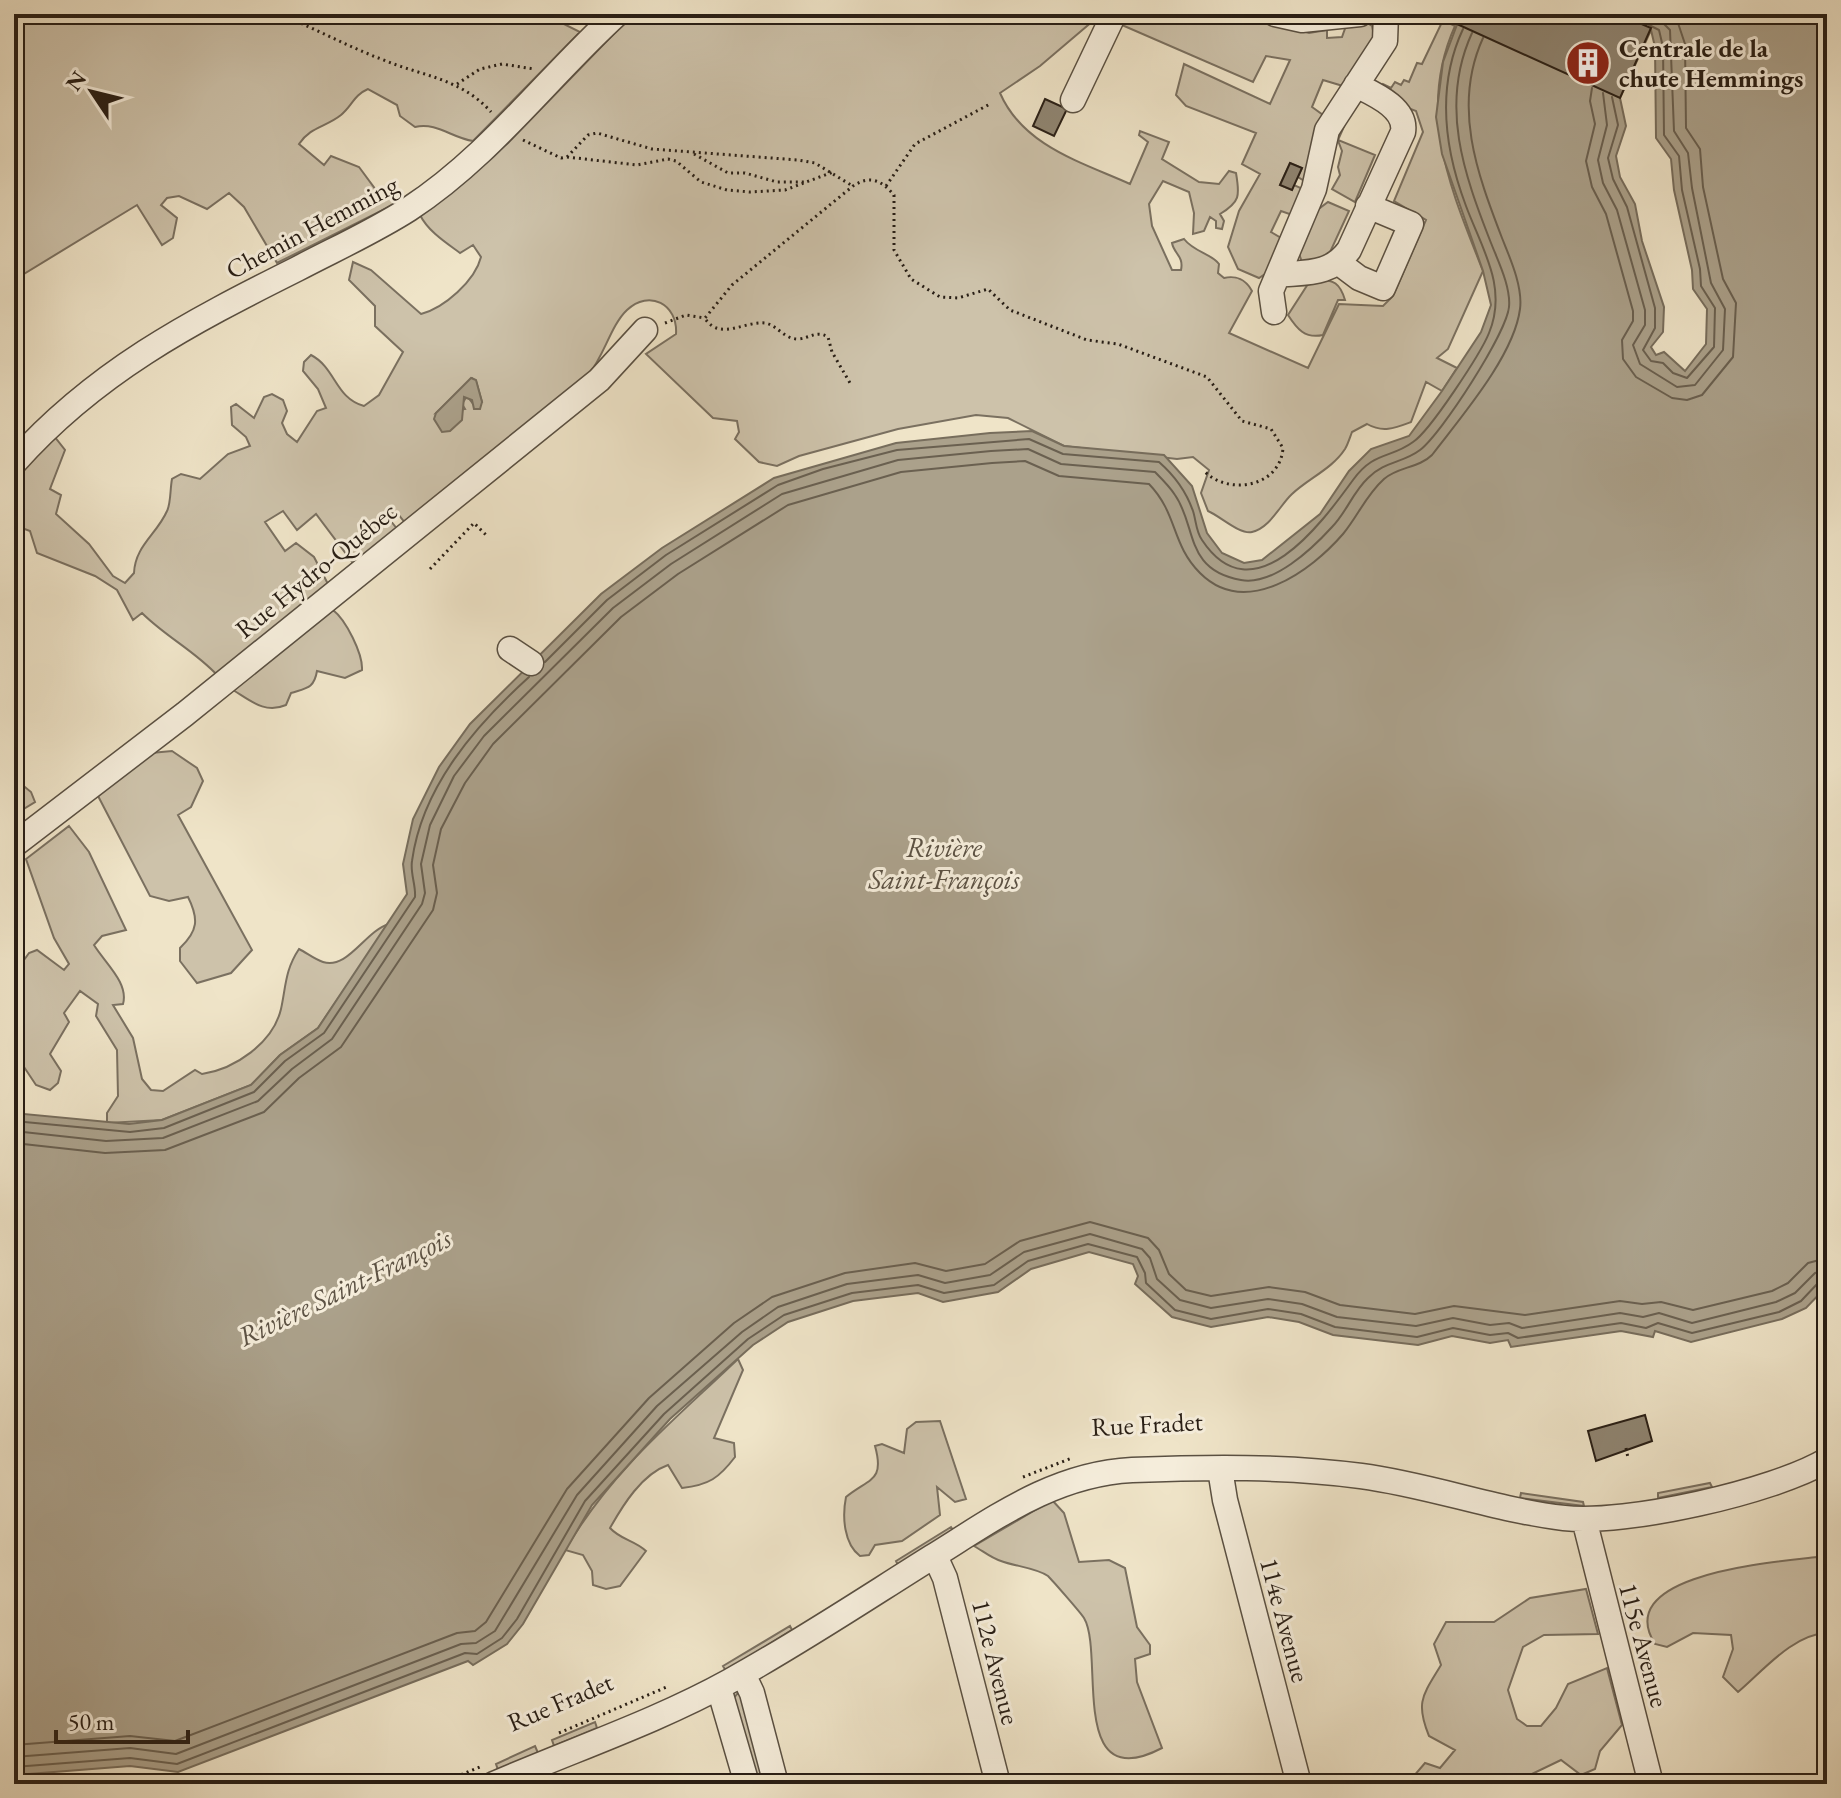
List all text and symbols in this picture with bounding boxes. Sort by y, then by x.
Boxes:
place label: Centrale de la chute Hemmings [1619,31,1803,95]
building icon: Centrale de la chute Hemmings [1564,39,1612,87]
north arrow [52,52,132,132]
text: N [59,65,93,96]
street label: Chemin Hemming [220,167,405,287]
street label: Rue Hydro-Québec [228,494,404,646]
water label: Rivière Saint-François [867,829,1020,897]
water label: Rivière Saint-François [231,1220,457,1354]
street label: Rue Fradet [1090,1404,1204,1444]
street label: 114e Avenue [1252,1554,1318,1686]
street label: 115e Avenue [1611,1579,1677,1711]
street label: 112e Avenue [964,1596,1028,1728]
street label: Rue Fradet [502,1665,618,1739]
scale bar [56,1694,188,1744]
text: 50 m [68,1706,115,1737]

